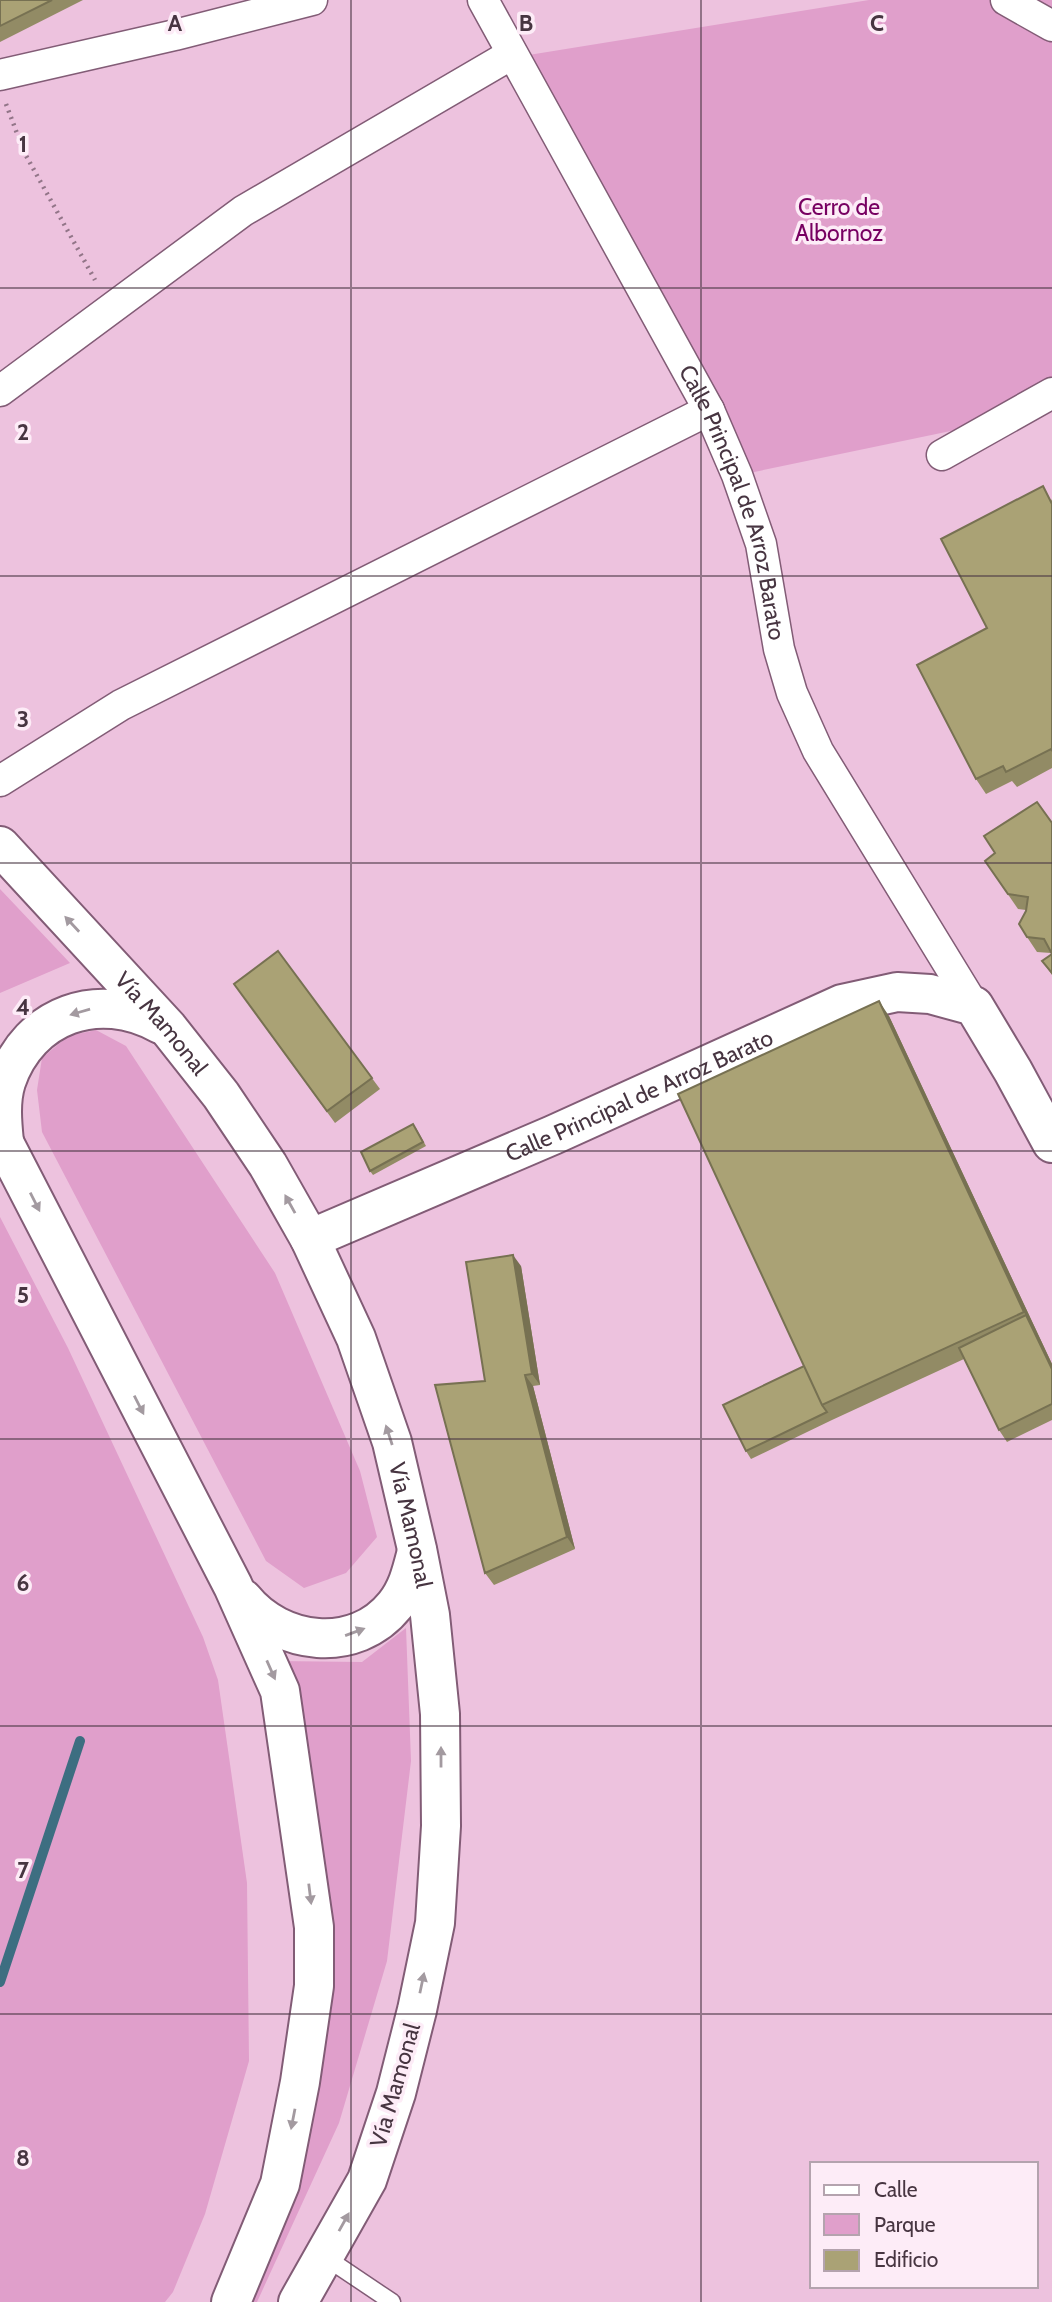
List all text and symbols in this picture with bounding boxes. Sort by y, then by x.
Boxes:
text: A [168,9,183,37]
text: B [519,9,533,37]
text: C [870,9,884,37]
text: 1 [19,130,27,158]
park label: Cerro de Albornoz [795,193,883,247]
street label: Calle Principal de Arroz Barato [673,360,791,642]
text: 2 [17,418,29,446]
text: 3 [17,705,29,733]
one-way arrow [64,915,80,933]
street label: Vía Mamonal [109,966,214,1081]
text: 4 [16,993,30,1021]
one-way arrow [69,1007,91,1018]
street label: Calle Principal de Arroz Barato [501,1023,777,1168]
one-way arrow [29,1192,41,1212]
one-way arrow [284,1194,296,1213]
text: 5 [17,1281,29,1309]
one-way arrow [133,1395,145,1415]
one-way arrow [383,1424,394,1445]
street label: Vía Mamonal [383,1460,438,1591]
text: 6 [17,1569,29,1597]
one-way arrow [344,1626,365,1637]
one-way arrow [266,1660,277,1681]
one-way arrow [435,1746,447,1768]
text: 7 [17,1856,29,1884]
one-way arrow [305,1883,316,1905]
one-way arrow [417,1972,428,1994]
street label: Vía Mamonal [364,2019,426,2150]
one-way arrow [287,2108,298,2130]
text: 8 [16,2144,30,2172]
legend [810,2162,1038,2288]
text: Calle [874,2177,918,2202]
one-way arrow [338,2212,350,2231]
text: Parque [874,2212,936,2237]
text: Edificio [874,2247,938,2272]

